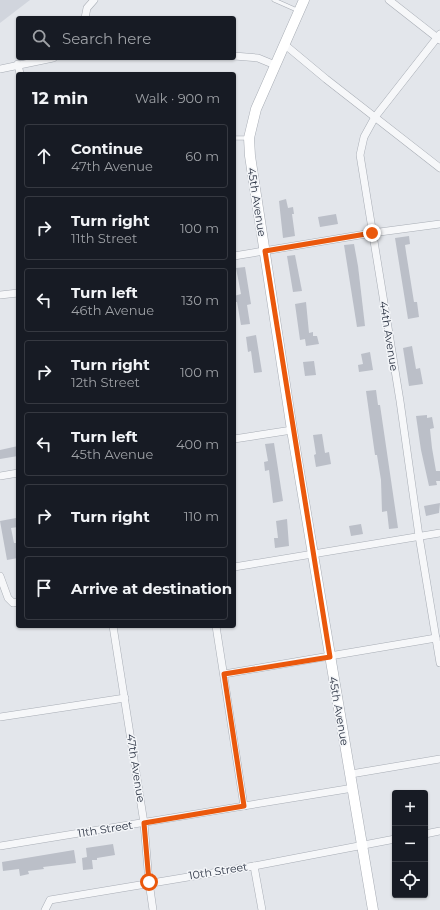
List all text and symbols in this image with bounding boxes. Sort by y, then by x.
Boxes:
search box [16,16,236,60]
icon: search [30,27,52,49]
text: Search here [62,29,151,48]
text: 12 min [32,88,88,108]
text: Walk · 900 m [135,90,220,106]
text: Continue [71,139,143,158]
icon: ahead [33,145,55,167]
text: 60 m [185,148,219,164]
text: 47th Avenue [71,158,153,174]
street label: 45th Avenue [245,166,269,238]
text: Turn right [71,211,150,230]
icon: right [33,217,55,239]
text: 100 m [180,220,219,236]
route end [363,224,381,242]
text: 11th Street [71,230,137,246]
text: Turn left [71,283,138,302]
icon: left [33,289,55,311]
text: 130 m [181,292,219,308]
street label: 44th Avenue [377,300,402,372]
text: 46th Avenue [71,302,154,318]
text: Turn right [71,355,150,374]
icon: right [33,361,55,383]
text: 100 m [180,364,219,380]
text: 12th Street [71,374,140,390]
text: Turn left [71,427,138,446]
icon: left [33,433,55,455]
text: 400 m [176,436,219,452]
text: 45th Avenue [71,446,153,462]
icon: right [33,505,55,527]
text: Turn right [71,507,150,526]
text: 110 m [184,508,219,524]
icon: arrive [33,577,55,599]
text: Arrive at destination [71,579,232,598]
street label: 45th Avenue [326,675,352,747]
street label: 47th Avenue [124,733,148,804]
map controls [392,790,428,898]
button: + [392,790,428,826]
street label: 11th Street [76,818,134,840]
button: − [392,826,428,862]
street label: 10th Street [188,859,249,883]
button: locate [392,862,428,898]
route start [140,873,158,891]

